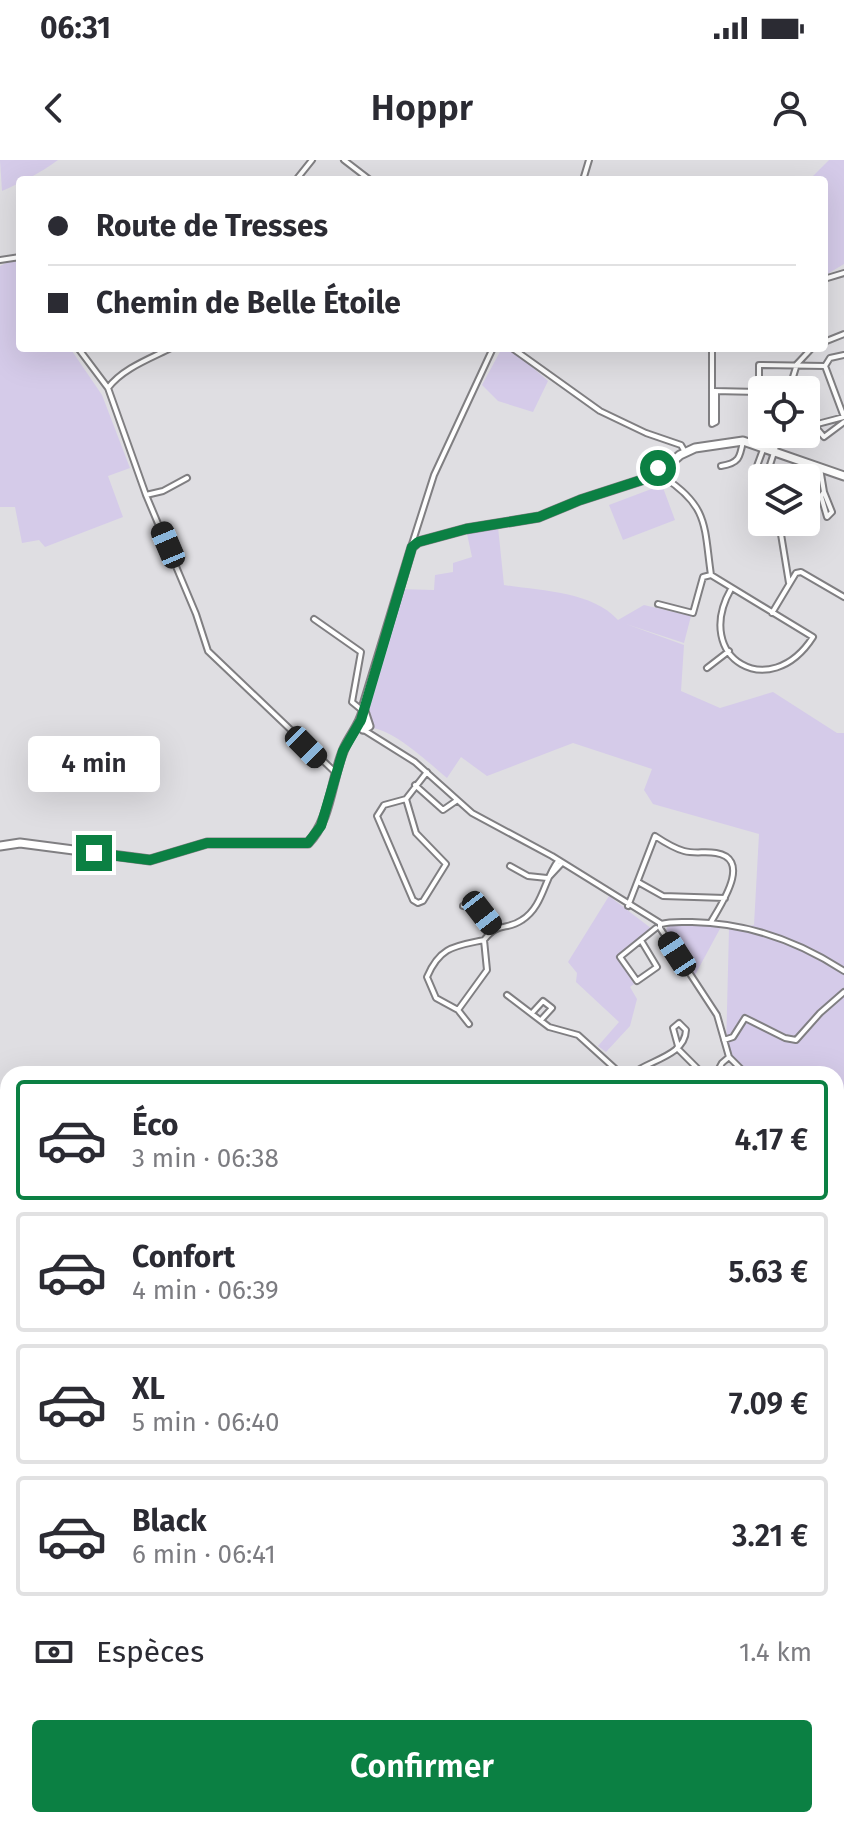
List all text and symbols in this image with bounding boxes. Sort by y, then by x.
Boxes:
text: 06:31 [40,10,111,46]
icon: back [32,86,76,130]
text: Hoppr [371,86,473,130]
icon: person [768,86,812,130]
text: Route de Tresses [96,208,328,244]
text: Chemin de Belle Étoile [96,285,401,321]
map controls [748,376,820,536]
button: locate [748,376,820,448]
route start [640,450,676,486]
button: layers [748,464,820,536]
car [148,518,188,572]
car [281,722,331,772]
callout: 4 min [28,737,160,793]
text: 4 min [61,748,127,779]
route end [76,835,112,871]
car [458,887,506,939]
car [654,927,700,981]
icon: car [36,1104,108,1176]
text: Éco [132,1107,178,1143]
text: 4.17 € [735,1122,808,1158]
text: 3 min · 06:38 [132,1143,279,1174]
icon: car [36,1236,108,1308]
text: Confort [132,1239,235,1275]
text: 5.63 € [729,1254,808,1290]
text: 4 min · 06:39 [132,1275,279,1306]
icon: car [36,1368,108,1440]
text: XL [132,1371,165,1407]
text: 7.09 € [729,1386,808,1422]
text: 5 min · 06:40 [132,1407,280,1438]
icon: car [36,1500,108,1572]
text: Black [132,1503,207,1539]
text: 3.21 € [732,1518,808,1554]
text: 6 min · 06:41 [132,1539,276,1570]
icon: cash [32,1630,76,1674]
text: Espèces [96,1634,204,1670]
text: 1.4 km [739,1637,812,1668]
button: Confirmer [32,1720,812,1812]

